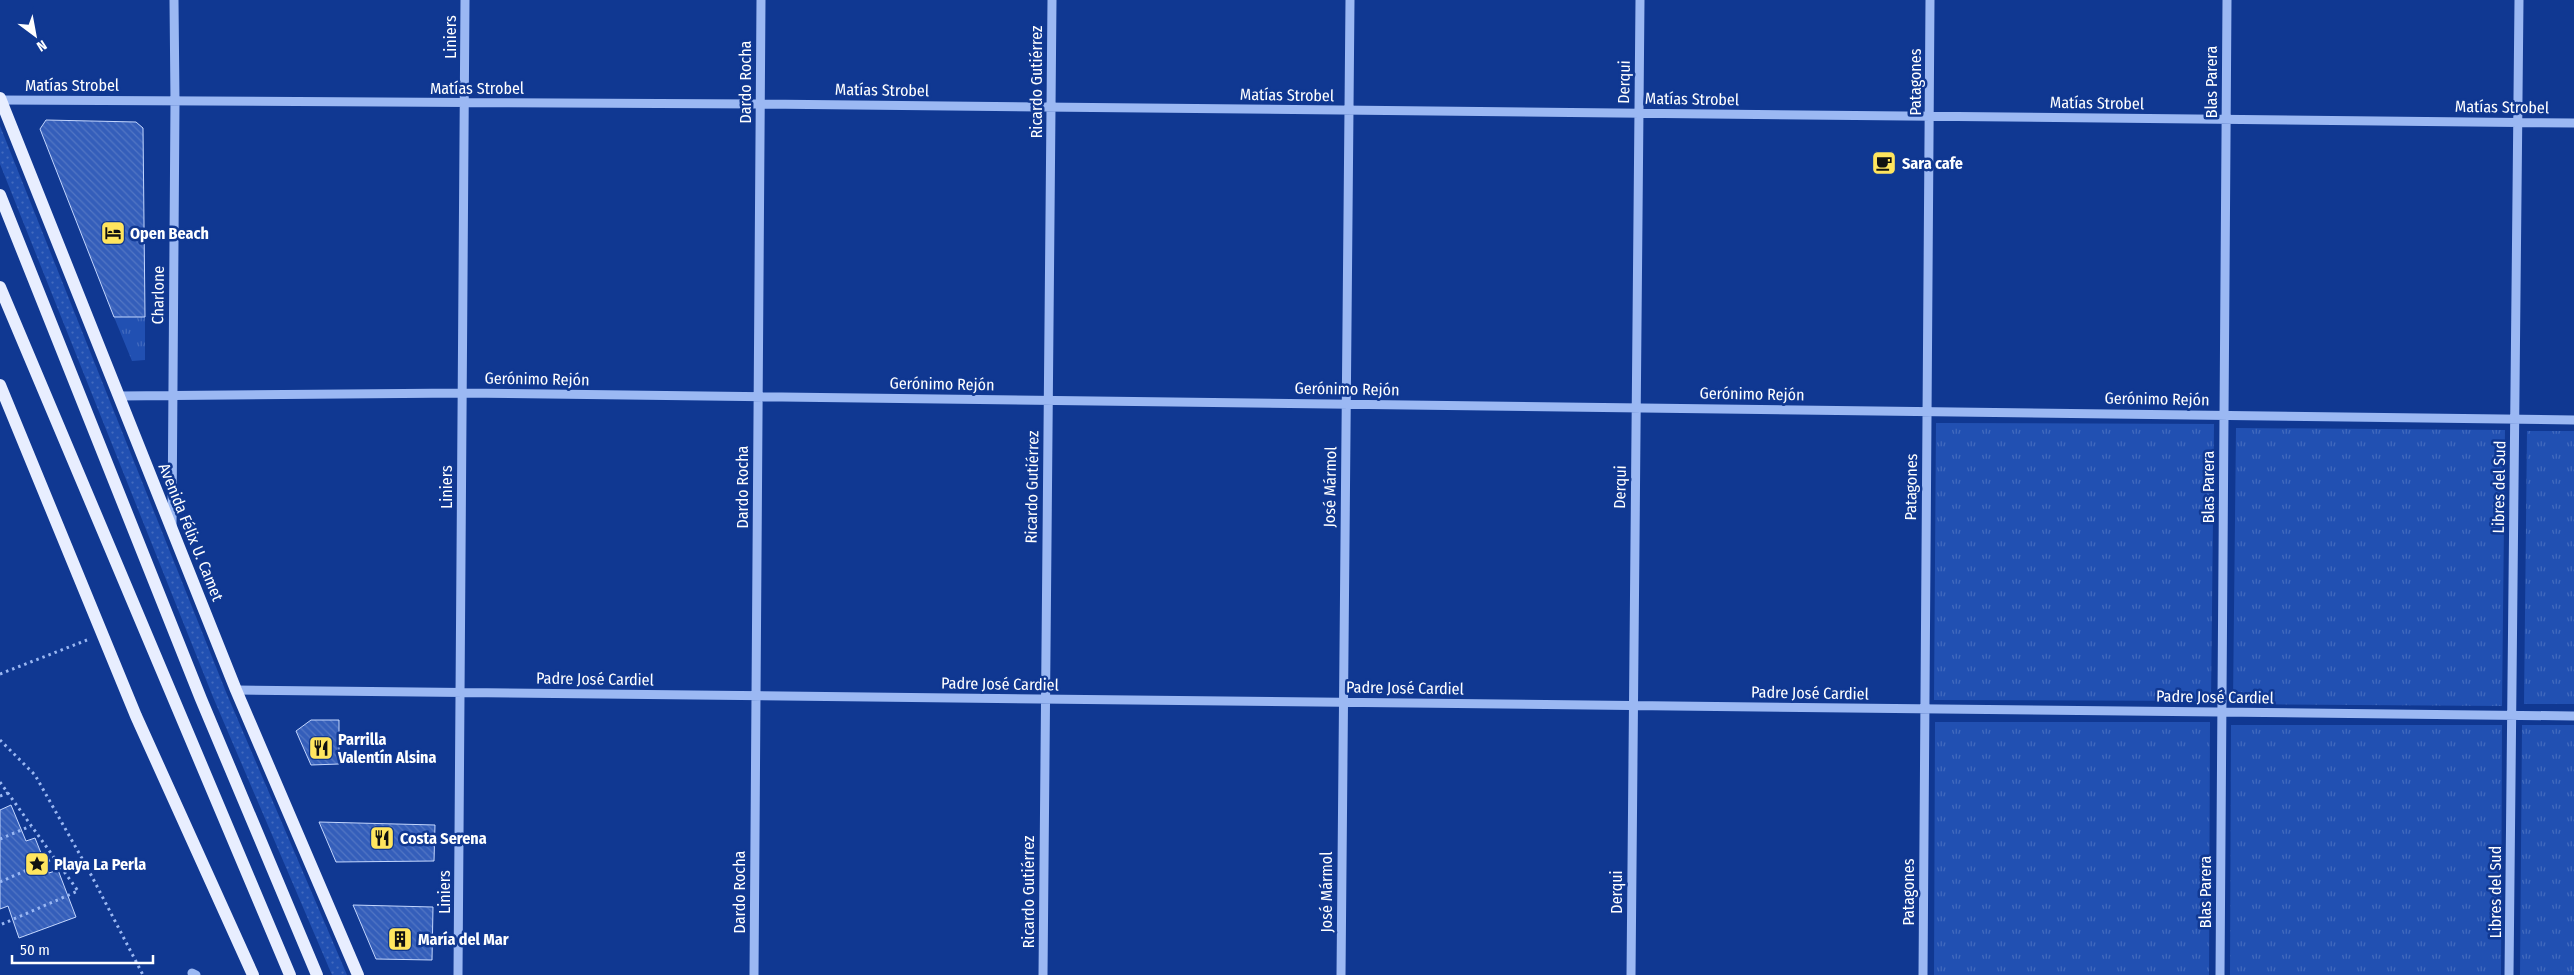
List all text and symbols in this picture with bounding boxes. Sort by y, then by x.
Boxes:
north arrow [10,10,60,60]
street label: Liniers [441,15,460,59]
street label: Ricardo Gutiérrez [1027,26,1046,138]
text: N [34,36,50,55]
street label: Dardo Rocha [736,40,755,123]
street label: Blas Parera [2202,46,2221,118]
street label: Patagones [1906,48,1925,116]
street label: Derqui [1614,60,1634,104]
street label: Matías Strobel [25,76,119,95]
street label: Matías Strobel [430,79,524,98]
street label: Matías Strobel [835,80,929,100]
street label: Matías Strobel [1240,85,1334,105]
street label: Matías Strobel [1645,89,1739,109]
street label: Matías Strobel [2050,93,2144,113]
street label: Matías Strobel [2455,97,2549,117]
cafe icon: Sara cafe [1871,150,1897,176]
place label: Sara cafe [1902,154,1963,173]
hotel icon: Open Beach [100,220,126,246]
place label: Open Beach [130,224,209,243]
street label: Charlone [148,265,168,325]
street label: Gerónimo Rejón [484,369,590,389]
street label: Gerónimo Rejón [889,374,995,394]
street label: Gerónimo Rejón [1294,379,1400,399]
street label: Gerónimo Rejón [1699,384,1805,404]
street label: Gerónimo Rejón [2104,389,2210,409]
street label: Ricardo Gutiérrez [1022,430,1042,544]
street label: Libres del Sud [2489,441,2509,533]
street label: Dardo Rocha [733,445,752,528]
street label: José Mármol [1320,446,1340,528]
street label: Blas Parera [2199,451,2218,523]
street label: Patagones [1901,453,1921,521]
street label: Avenida Félix U. Camet [155,460,228,604]
street label: Liniers [437,465,456,509]
street label: Derqui [1610,465,1630,509]
street label: Padre José Cardiel [536,668,654,690]
street label: Padre José Cardiel [941,673,1059,695]
street label: Padre José Cardiel [1346,677,1464,699]
street label: Padre José Cardiel [1751,682,1869,704]
street label: Padre José Cardiel [2156,686,2274,708]
place label: Parrilla Valentín Alsina [337,730,436,767]
restaurant icon: Parrilla Valentín Alsina [308,735,334,761]
restaurant icon: Costa Serena [369,825,395,851]
place label: Costa Serena [400,829,487,848]
street label: Ricardo Gutiérrez [1019,836,1038,948]
street label: Libres del Sud [2486,846,2505,938]
street label: Dardo Rocha [730,850,749,933]
place icon: Playa La Perla [24,851,50,877]
street label: José Mármol [1317,851,1336,933]
place label: Playa La Perla [54,855,146,874]
street label: Blas Parera [2196,856,2215,928]
street label: Patagones [1899,858,1918,926]
street label: Liniers [435,870,454,914]
street label: Derqui [1607,870,1626,914]
building icon: María del Mar [387,926,413,952]
place label: María del Mar [418,930,509,949]
scale bar [12,932,154,964]
text: 50 m [20,941,50,959]

